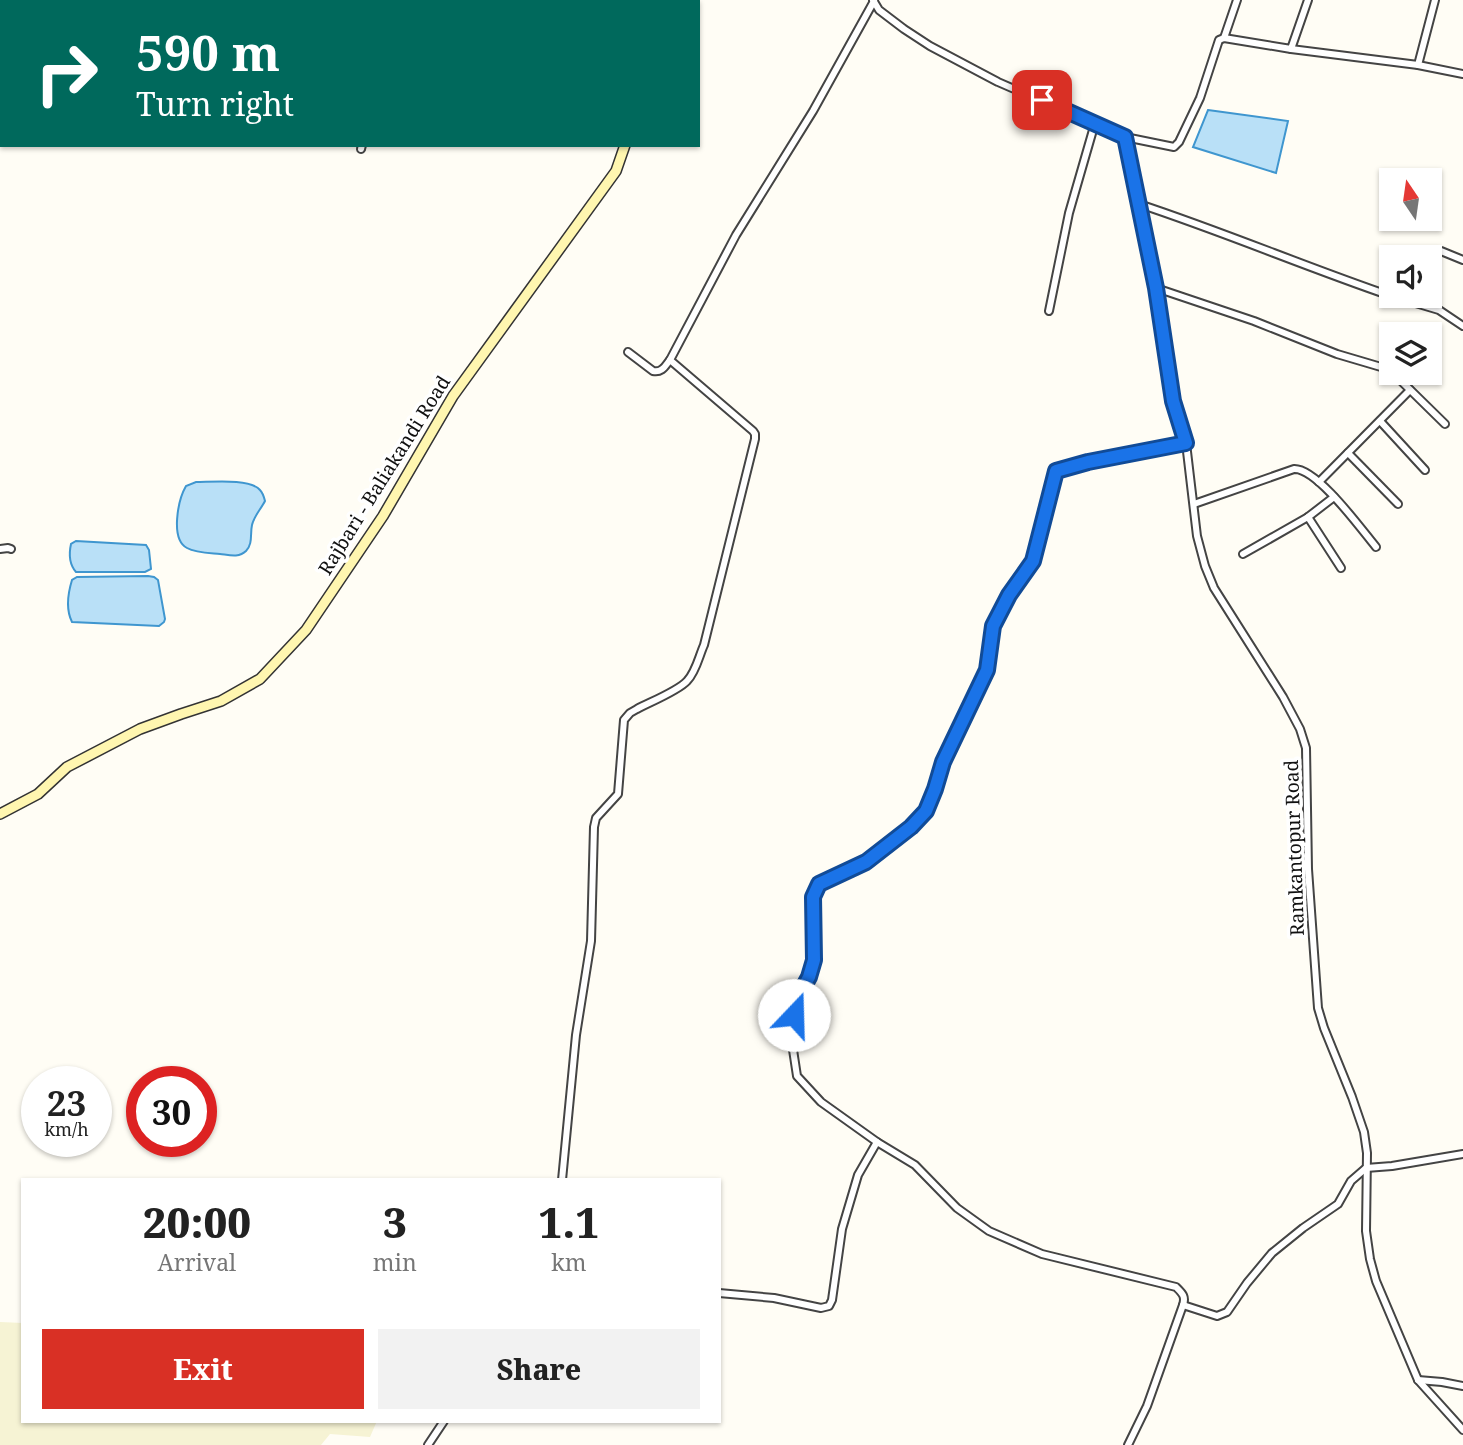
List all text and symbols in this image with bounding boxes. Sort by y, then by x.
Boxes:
text: 590 m [136,19,280,85]
icon: right [21,28,112,119]
pin [1012,70,1072,130]
icon: arrive [1023,81,1061,119]
text: Turn right [136,82,294,125]
north arrow [1379,168,1442,231]
map controls [1379,168,1442,385]
button: sound [1379,245,1442,308]
button: layers [1379,322,1442,385]
street label: Rajbari - Baliakandi Road [312,370,456,580]
street label: Ramkantopur Road [1278,759,1310,937]
position arrow [757,978,831,1052]
speed limit sign: 30 [126,1066,217,1157]
text: 23 [47,1079,86,1126]
text: km/h [44,1117,89,1141]
text: 20:00 [143,1193,251,1250]
text: 3 [383,1193,407,1250]
text: 1.1 [539,1193,599,1250]
text: Arrival [158,1246,236,1278]
text: min [373,1246,417,1278]
text: km [551,1246,586,1278]
button: Exit [42,1329,364,1409]
button: Share [378,1329,700,1409]

